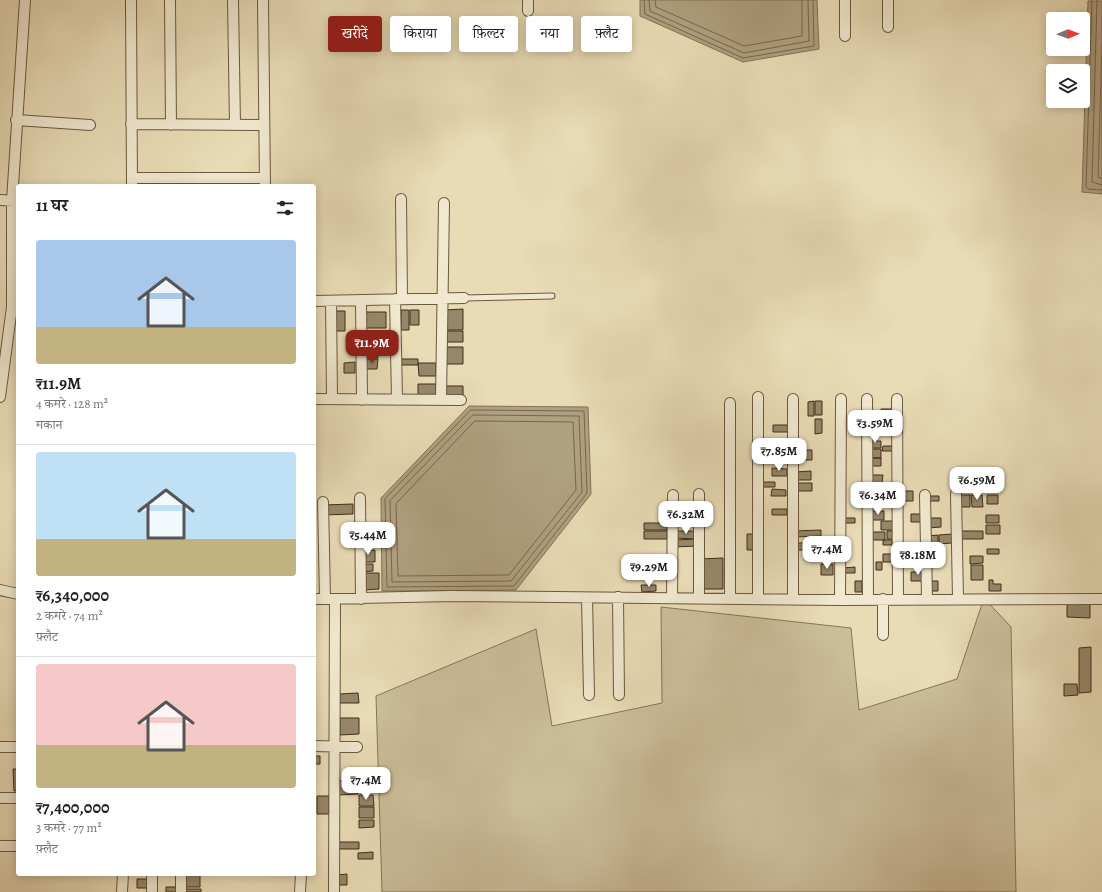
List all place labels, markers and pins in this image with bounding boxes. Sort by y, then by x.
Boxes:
pin: ₹11.9M [339,330,405,364]
pin: ₹3.59M [842,410,908,444]
pin: ₹7.85M [746,438,812,472]
pin: ₹6.59M [944,467,1010,501]
pin: ₹6.34M [845,482,911,516]
pin: ₹6.32M [653,501,719,535]
pin: ₹5.44M [335,522,401,556]
pin: ₹7.4M [799,536,855,570]
pin: ₹8.18M [885,542,951,576]
pin: ₹9.29M [616,554,682,588]
pin: ₹7.4M [338,767,394,801]

